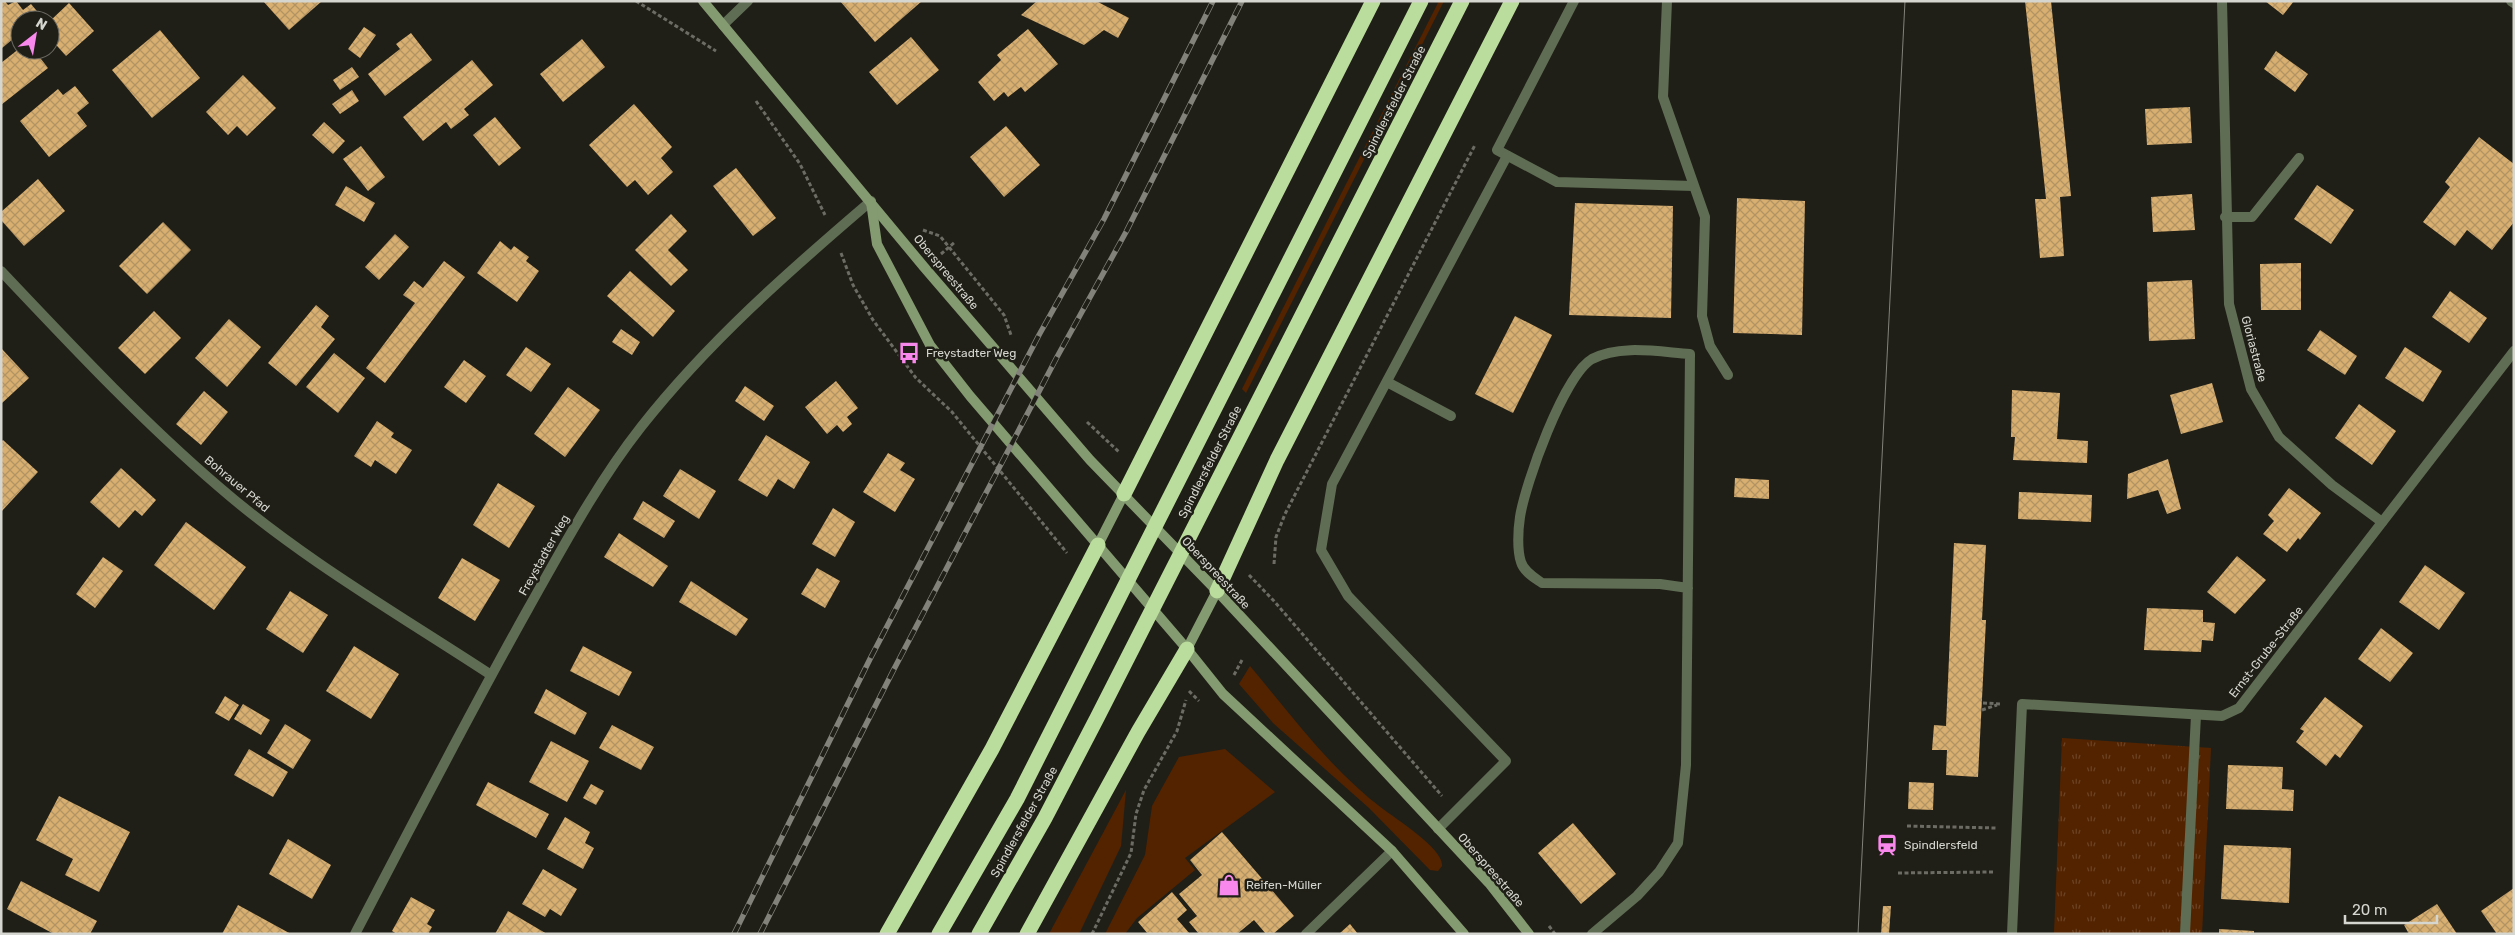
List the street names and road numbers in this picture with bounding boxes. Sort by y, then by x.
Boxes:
street label: Spindlersfelder Straße [1360,43,1429,161]
street label: Oberspreestraße [911,232,982,312]
street label: Gloriastraße [2238,314,2270,384]
street label: Spindlersfelder Straße [1176,403,1245,521]
street label: Bohrauer Pfad [202,453,272,515]
street label: Freystadter Weg [516,512,572,598]
street label: Oberspreestraße [1179,534,1253,612]
street label: Ernst-Grube-Straße [2226,603,2306,700]
street label: Spindlersfelder Straße [988,764,1060,880]
street label: Oberspreestraße [1455,830,1527,910]

